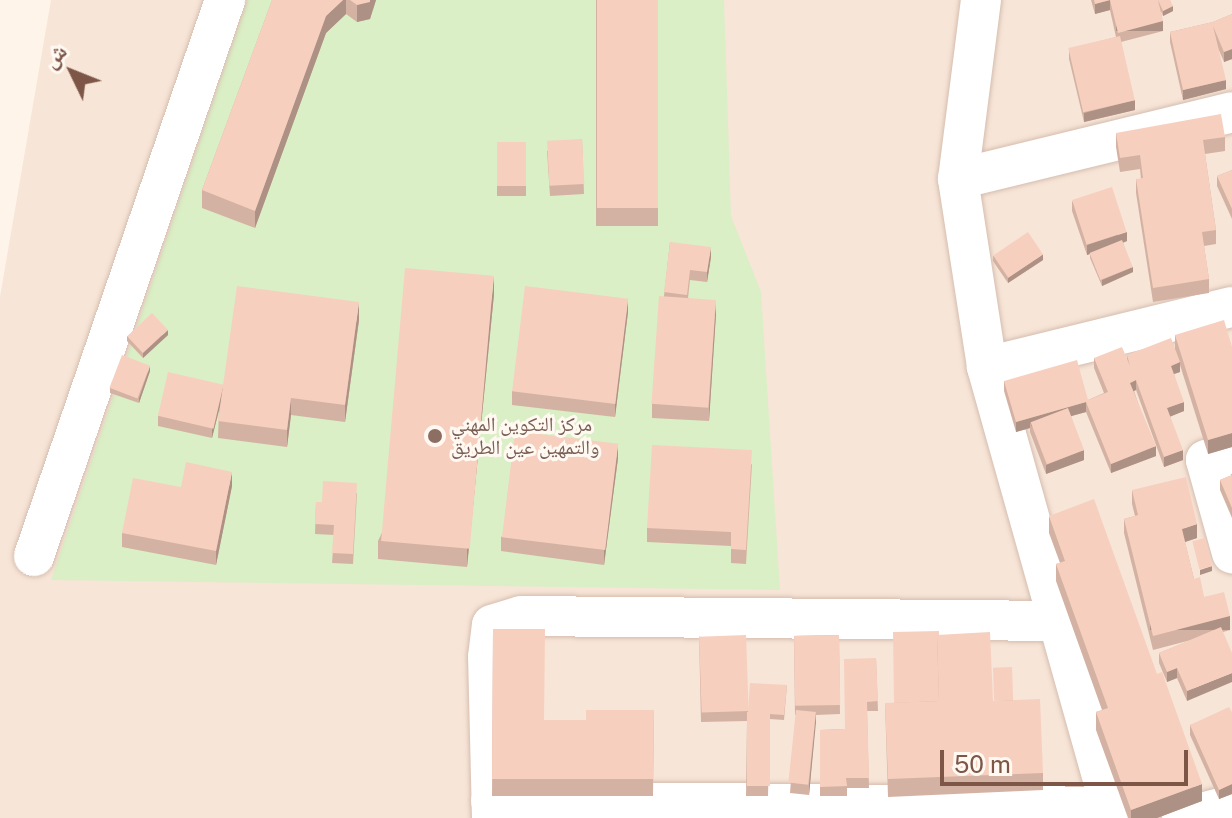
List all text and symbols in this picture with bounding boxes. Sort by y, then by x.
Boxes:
north arrow [32,32,112,112]
text: ش [37,38,72,73]
place label: مركز التكوين المهني والتمهين عين الطريق [451,412,599,459]
marker: مركز التكوين المهني والتمهين عين الطريق [426,427,444,445]
scale bar [944,734,1192,784]
text: 50 m [954,750,1011,778]

